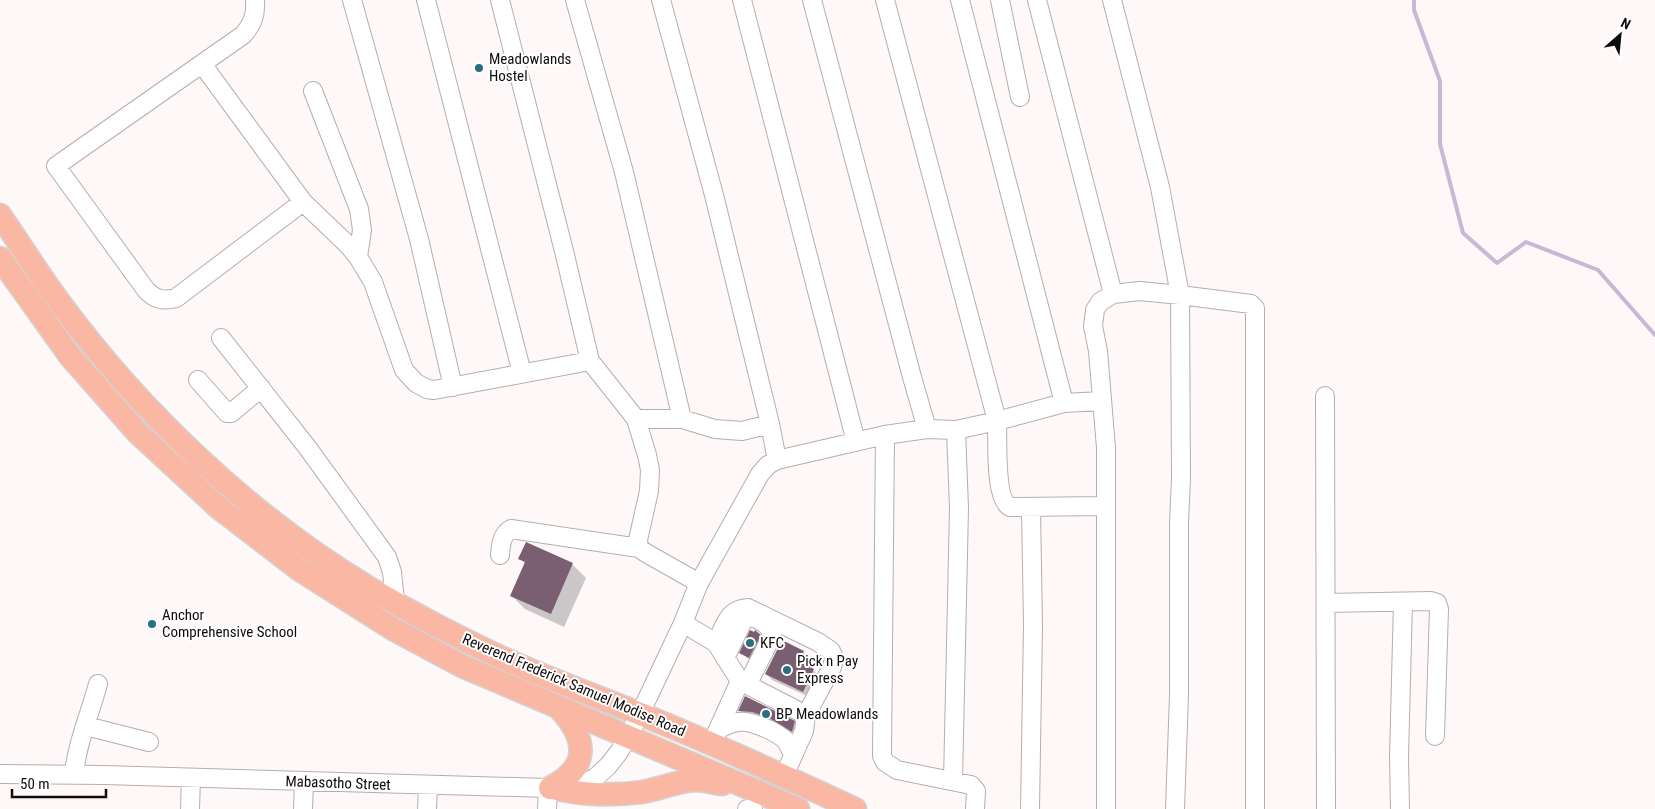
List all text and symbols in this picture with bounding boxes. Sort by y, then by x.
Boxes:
north arrow [1595,10,1645,60]
text: N [1618,14,1633,32]
place label: Meadowlands Hostel [489,50,572,85]
marker: Meadowlands Hostel [473,62,485,74]
place label: Anchor Comprehensive School [162,606,297,641]
marker: Anchor Comprehensive School [146,618,158,630]
street label: Reverend Frederick Samuel Modise Road [460,630,688,740]
place label: KFC [760,634,784,652]
marker: KFC [744,637,756,649]
place label: Pick n Pay Express [797,652,858,687]
marker: Pick n Pay Express [781,664,793,676]
place label: BP Meadowlands [776,705,879,723]
marker: BP Meadowlands [760,708,772,720]
scale bar [12,766,106,798]
street label: Mabasotho Street [285,772,391,794]
text: 50 m [20,775,50,793]

